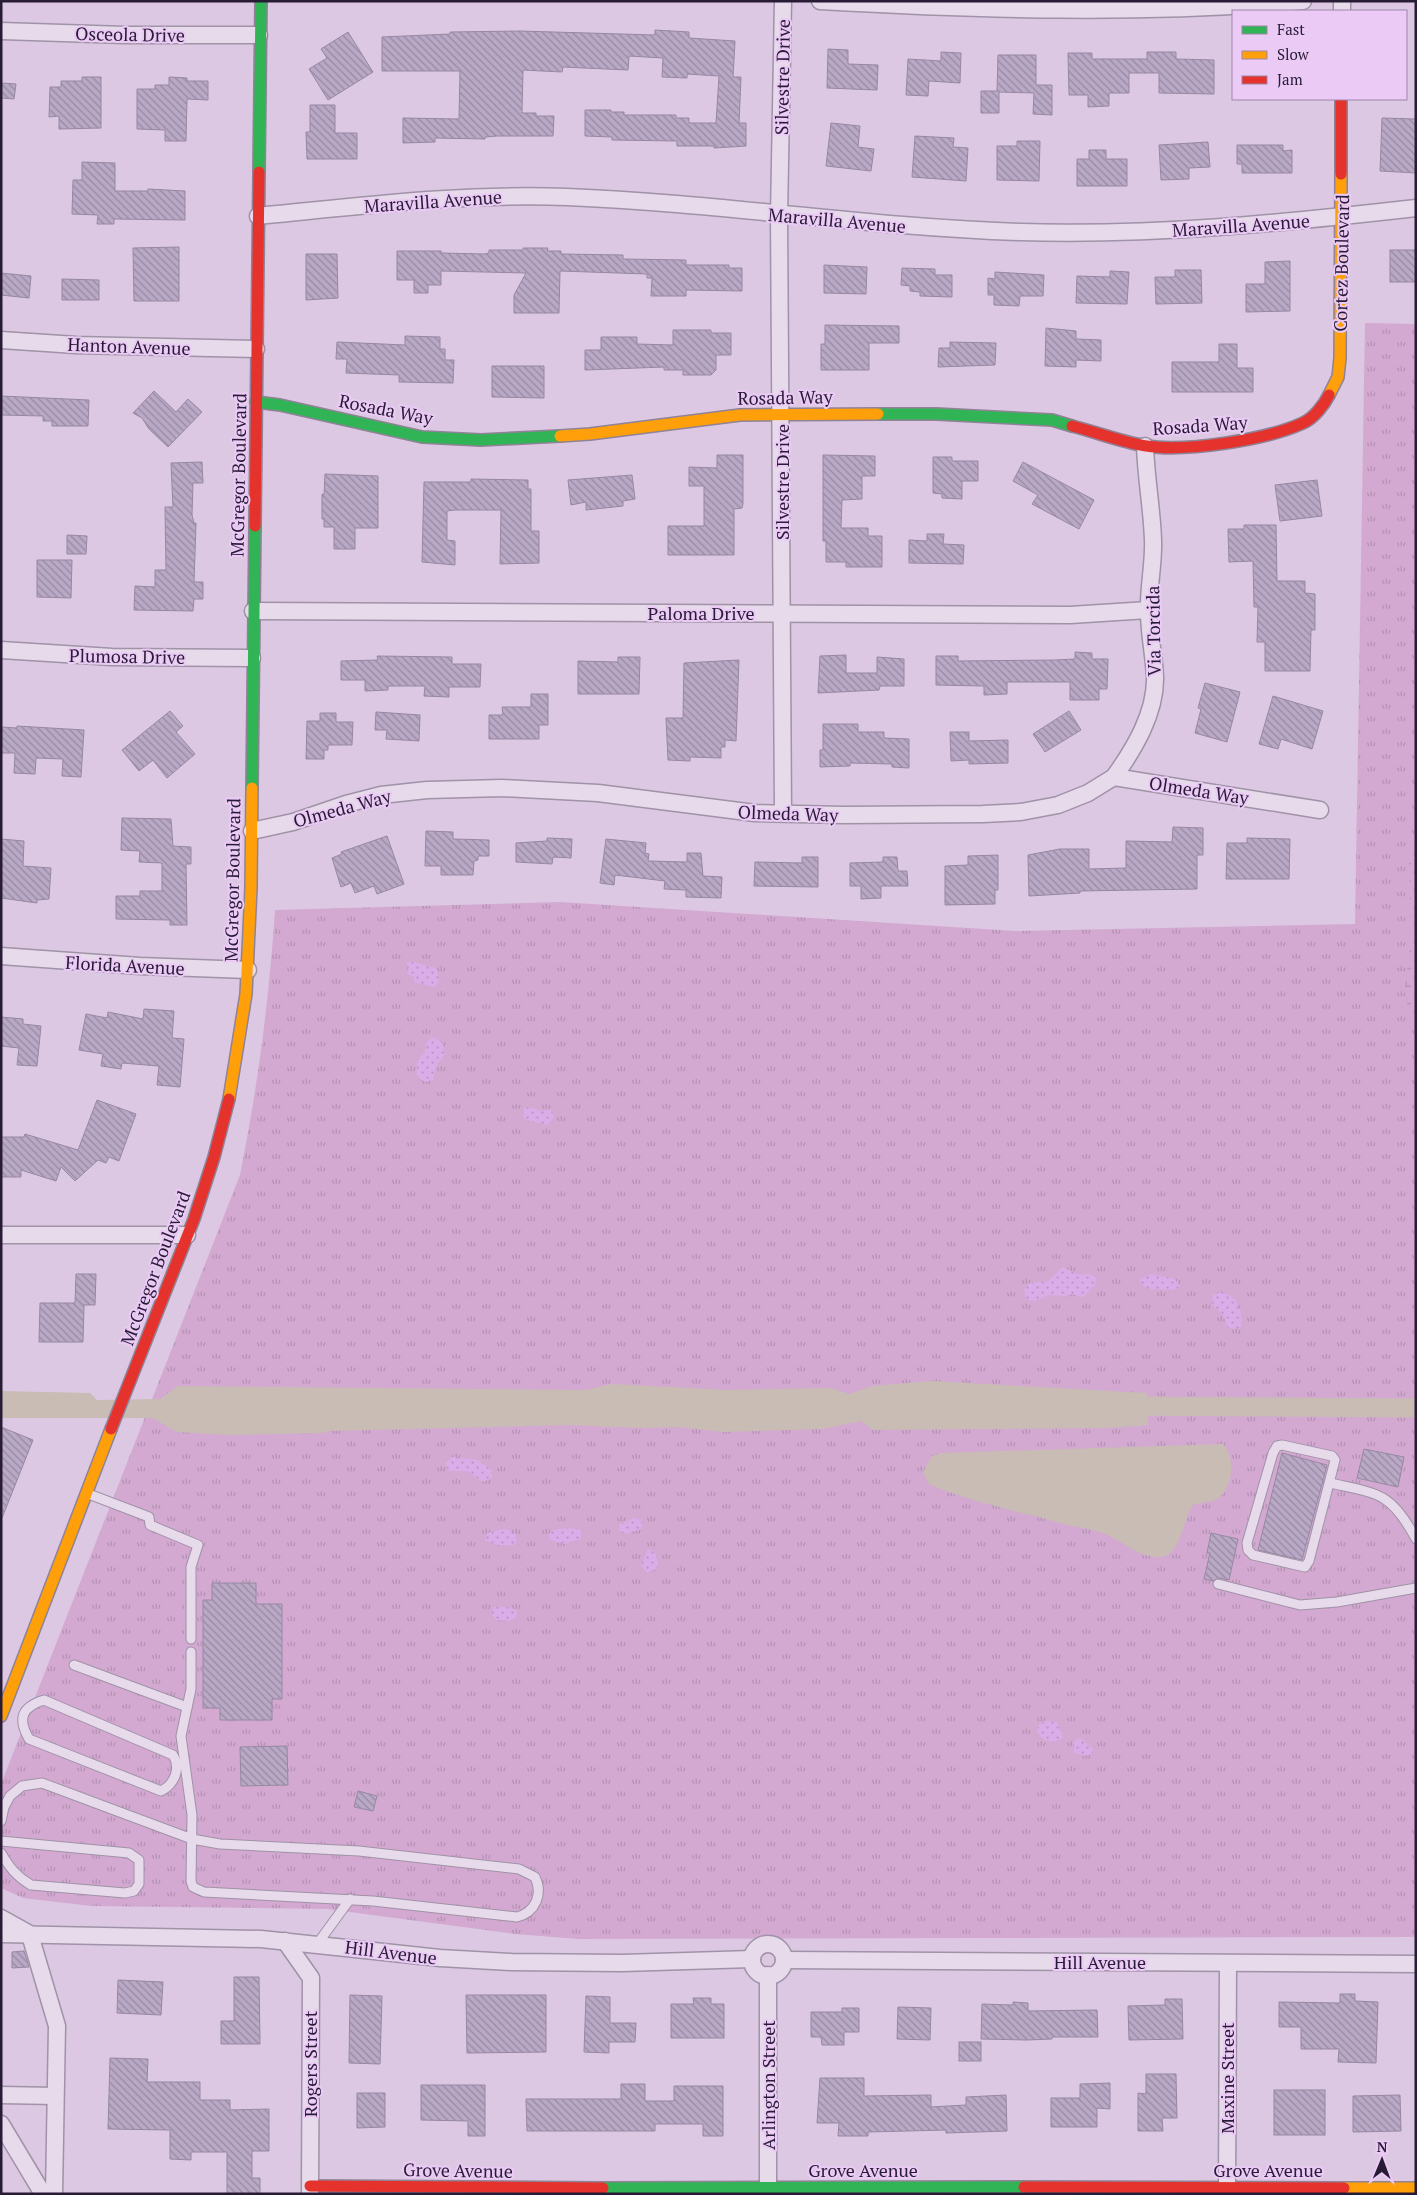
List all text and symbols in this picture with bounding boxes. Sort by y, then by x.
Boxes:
legend [1232,10,1407,100]
street label: Silvestre Drive [769,19,795,135]
text: Fast [1277,19,1305,39]
street label: Osceola Drive [75,21,185,47]
text: Slow [1277,44,1310,64]
text: Jam [1277,69,1303,89]
street label: Maravilla Avenue [363,184,503,218]
street label: Cortez Boulevard [1328,194,1354,332]
street label: Maravilla Avenue [767,202,907,238]
street label: Maravilla Avenue [1171,208,1311,242]
street label: Hanton Avenue [67,332,191,360]
street label: Rosada Way [737,384,834,410]
street label: Rosada Way [337,388,436,430]
street label: McGregor Boulevard [225,393,251,557]
street label: Rosada Way [1152,410,1249,440]
street label: Silvestre Drive [770,424,794,540]
street label: Via Torcida [1140,585,1166,677]
street label: Paloma Drive [647,601,755,625]
street label: Plumosa Drive [69,643,185,669]
street label: Olmeda Way [1147,770,1251,810]
street label: Olmeda Way [290,783,395,833]
street label: McGregor Boulevard [219,798,245,962]
street label: Olmeda Way [737,799,840,827]
street label: Florida Avenue [65,950,185,980]
street label: McGregor Boulevard [114,1187,196,1349]
street label: Hill Avenue [344,1934,438,1970]
street label: Hill Avenue [1054,1950,1146,1974]
street label: Rogers Street [298,2010,322,2117]
street label: Arlington Street [756,2020,780,2150]
street label: Maxine Street [1215,2022,1239,2134]
north arrow [1357,2135,1407,2185]
text: N [1377,2137,1388,2156]
street label: Grove Avenue [403,2157,513,2183]
street label: Grove Avenue [808,2158,918,2182]
street label: Grove Avenue [1213,2158,1323,2182]

